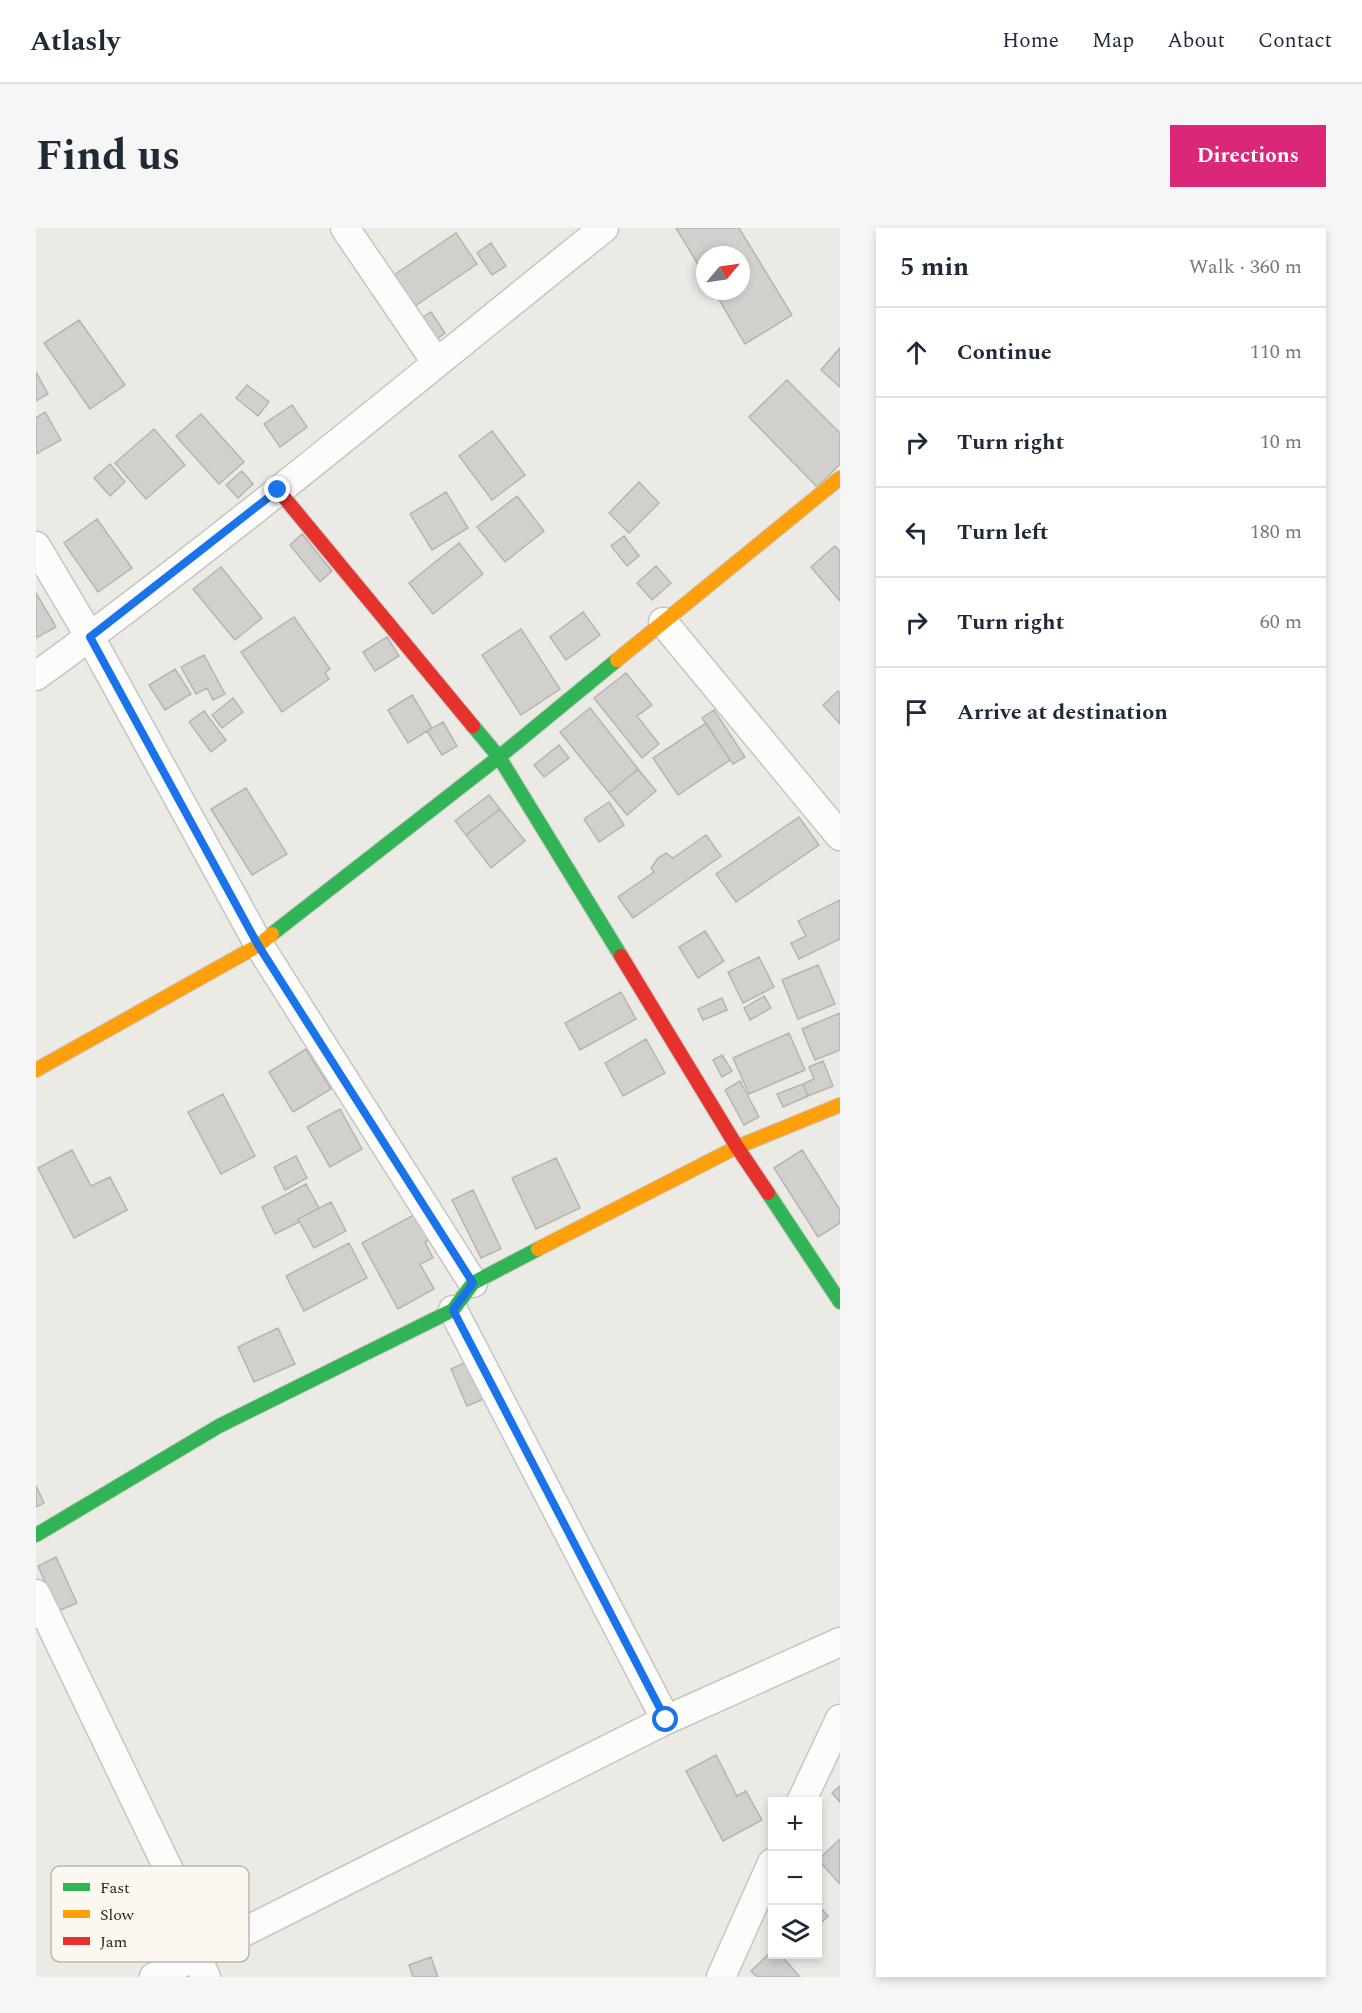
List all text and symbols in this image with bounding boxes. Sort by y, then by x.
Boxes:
text: Atlasly [30,20,120,63]
text: Home [1002,25,1059,57]
text: Map [1092,25,1134,57]
text: About [1167,25,1225,57]
text: Contact [1258,25,1332,57]
text: Find us [36,125,180,188]
button: Directions [1170,125,1326,187]
north arrow [696,246,750,300]
text: 5 min [900,247,969,287]
text: Walk · 360 m [1189,252,1302,282]
icon: ahead [900,336,933,369]
text: Continue [957,336,1052,369]
text: 110 m [1250,337,1302,367]
icon: right [900,426,933,459]
text: Turn right [957,426,1064,459]
text: 10 m [1260,427,1302,457]
route end [264,476,290,502]
icon: left [900,516,933,549]
text: Turn left [957,516,1049,549]
text: 180 m [1250,517,1302,547]
icon: right [900,606,933,639]
text: Turn right [957,606,1064,639]
text: 60 m [1260,607,1302,637]
icon: arrive [900,696,933,729]
text: Arrive at destination [957,696,1168,729]
route start [652,1706,678,1732]
map controls [768,1797,822,1959]
button: + [768,1797,822,1851]
button: − [768,1851,822,1905]
legend [51,1866,249,1962]
text: Fast [100,1876,130,1900]
text: Slow [100,1903,135,1927]
button: layers [768,1905,822,1959]
text: Jam [100,1930,128,1954]

